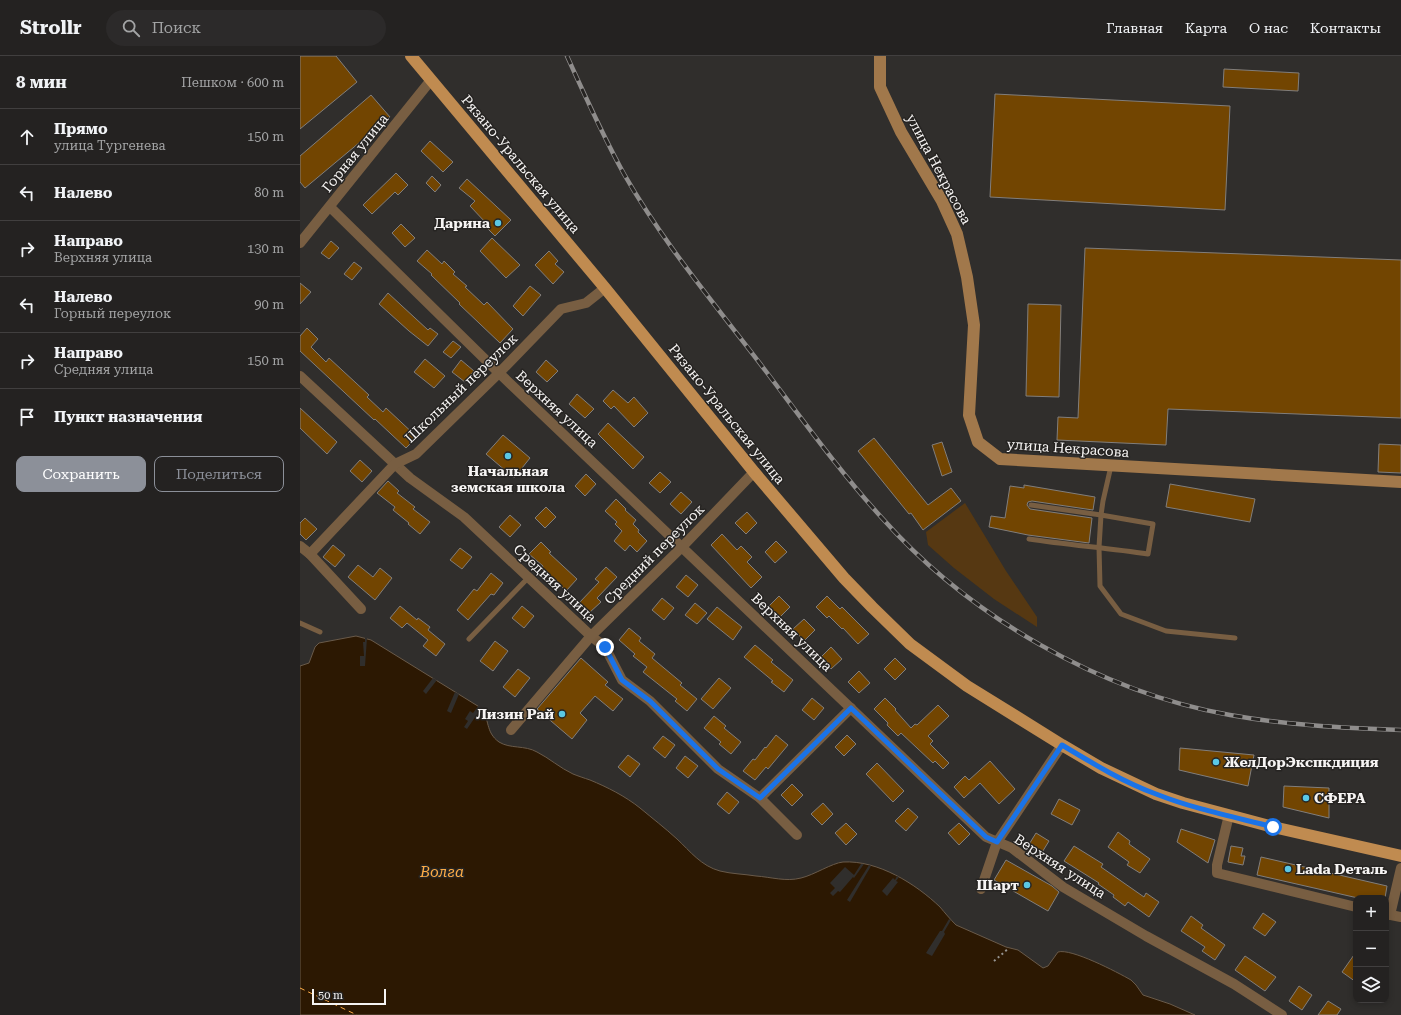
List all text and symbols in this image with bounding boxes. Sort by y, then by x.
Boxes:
search box [106,10,386,46]
text: Strollr [20,16,82,39]
icon: search [120,17,142,39]
text: Поиск [152,19,201,37]
text: Главная [1106,20,1163,36]
text: Карта [1185,20,1227,36]
text: О нас [1249,20,1288,36]
text: Контакты [1310,20,1381,36]
text: 8 мин [16,72,67,92]
text: Пешком · 600 m [181,75,284,90]
street label: Рязано-Уральская улица [459,92,584,237]
street label: Горная улица [319,110,392,195]
street label: улица Некрасова [903,111,975,227]
text: Прямо [54,120,108,138]
icon: ahead [16,126,38,148]
text: 150 m [247,129,284,144]
text: улица Тургенева [54,138,166,153]
icon: left [16,182,38,204]
text: Налево [54,184,113,202]
text: 80 m [254,185,284,200]
place label: Дарина [434,215,491,231]
marker: Дарина [493,218,503,228]
text: Направо [54,232,123,250]
icon: right [16,238,38,260]
text: 130 m [247,241,284,256]
text: Верхняя улица [54,250,152,265]
text: Налево [54,288,113,306]
icon: left [16,294,38,316]
text: 90 m [254,297,284,312]
text: Горный переулок [54,306,171,321]
street label: Школьный переулок [401,330,521,446]
street label: Рязано-Уральская улица [666,341,789,487]
text: Направо [54,344,123,362]
icon: right [16,350,38,372]
text: 150 m [247,353,284,368]
text: Средняя улица [54,362,153,377]
street label: Верхняя улица [513,367,601,451]
icon: arrive [16,406,38,428]
text: Пункт назначения [54,408,202,426]
street label: улица Некрасова [1006,436,1130,460]
marker: Начальная земская школа [503,451,513,461]
button: Сохранить [16,456,146,492]
button: Поделиться [154,456,284,492]
place label: Начальная земская школа [451,463,566,495]
street label: Средний переулок [601,501,707,607]
street label: Средняя улица [510,541,600,626]
street label: Верхняя улица [748,590,836,675]
route end [596,638,614,656]
place label: Лизин Рай [476,706,554,722]
marker: Лизин Рай [557,709,567,719]
place label: ЖелДорЭкспкдиция [1224,754,1379,770]
marker: ЖелДорЭкспкдиция [1211,757,1221,767]
place label: СФЕРА [1314,790,1366,806]
marker: СФЕРА [1301,793,1311,803]
route start [1264,818,1282,836]
street label: Верхняя улица [1011,831,1109,902]
place label: Lada Dеталь [1296,861,1388,877]
water label: Волга [419,863,464,881]
marker: Lada Dеталь [1283,864,1293,874]
place label: Шарт [977,877,1020,893]
marker: Шарт [1022,880,1032,890]
map controls [1353,895,1389,1003]
button: + [1353,895,1389,931]
button: − [1353,931,1389,967]
button: layers [1353,967,1389,1003]
scale bar [312,987,386,1006]
text: 50 m [318,989,343,1002]

